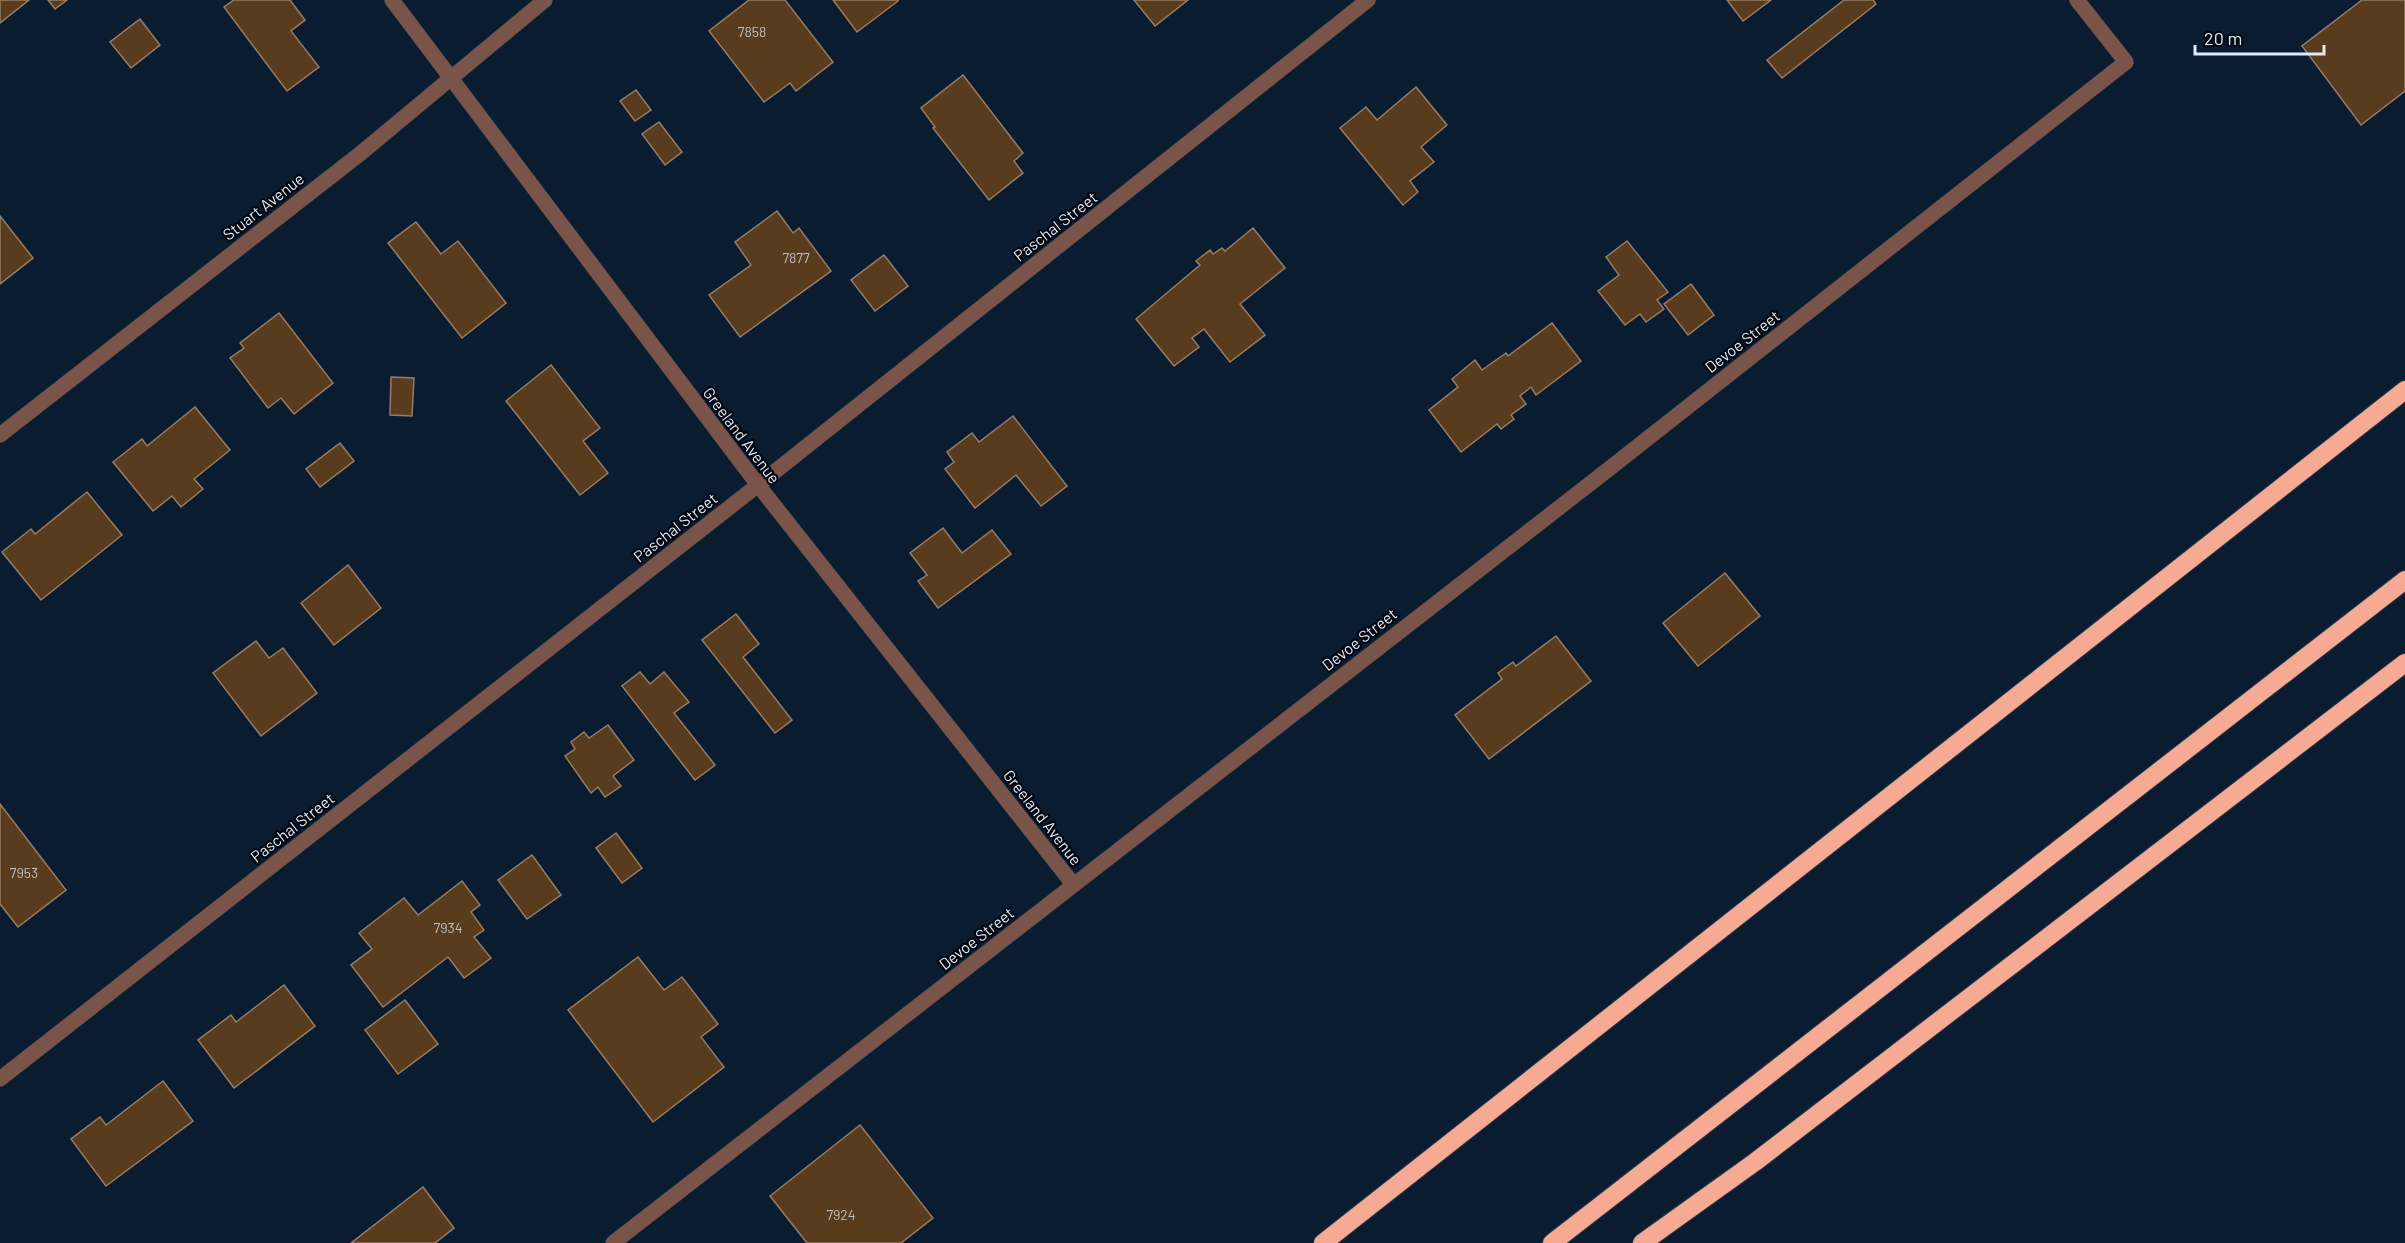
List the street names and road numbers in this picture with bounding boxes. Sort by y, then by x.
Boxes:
street label: Stuart Avenue [219,168,307,244]
street label: Paschal Street [1009,187,1101,265]
street label: Devoe Street [1701,306,1783,376]
street label: Greeland Avenue [700,383,784,487]
street label: Paschal Street [629,488,721,566]
street label: Devoe Street [1318,604,1400,674]
street label: Greeland Avenue [1000,766,1086,868]
street label: Paschal Street [246,788,338,866]
street label: Devoe Street [935,903,1017,973]

